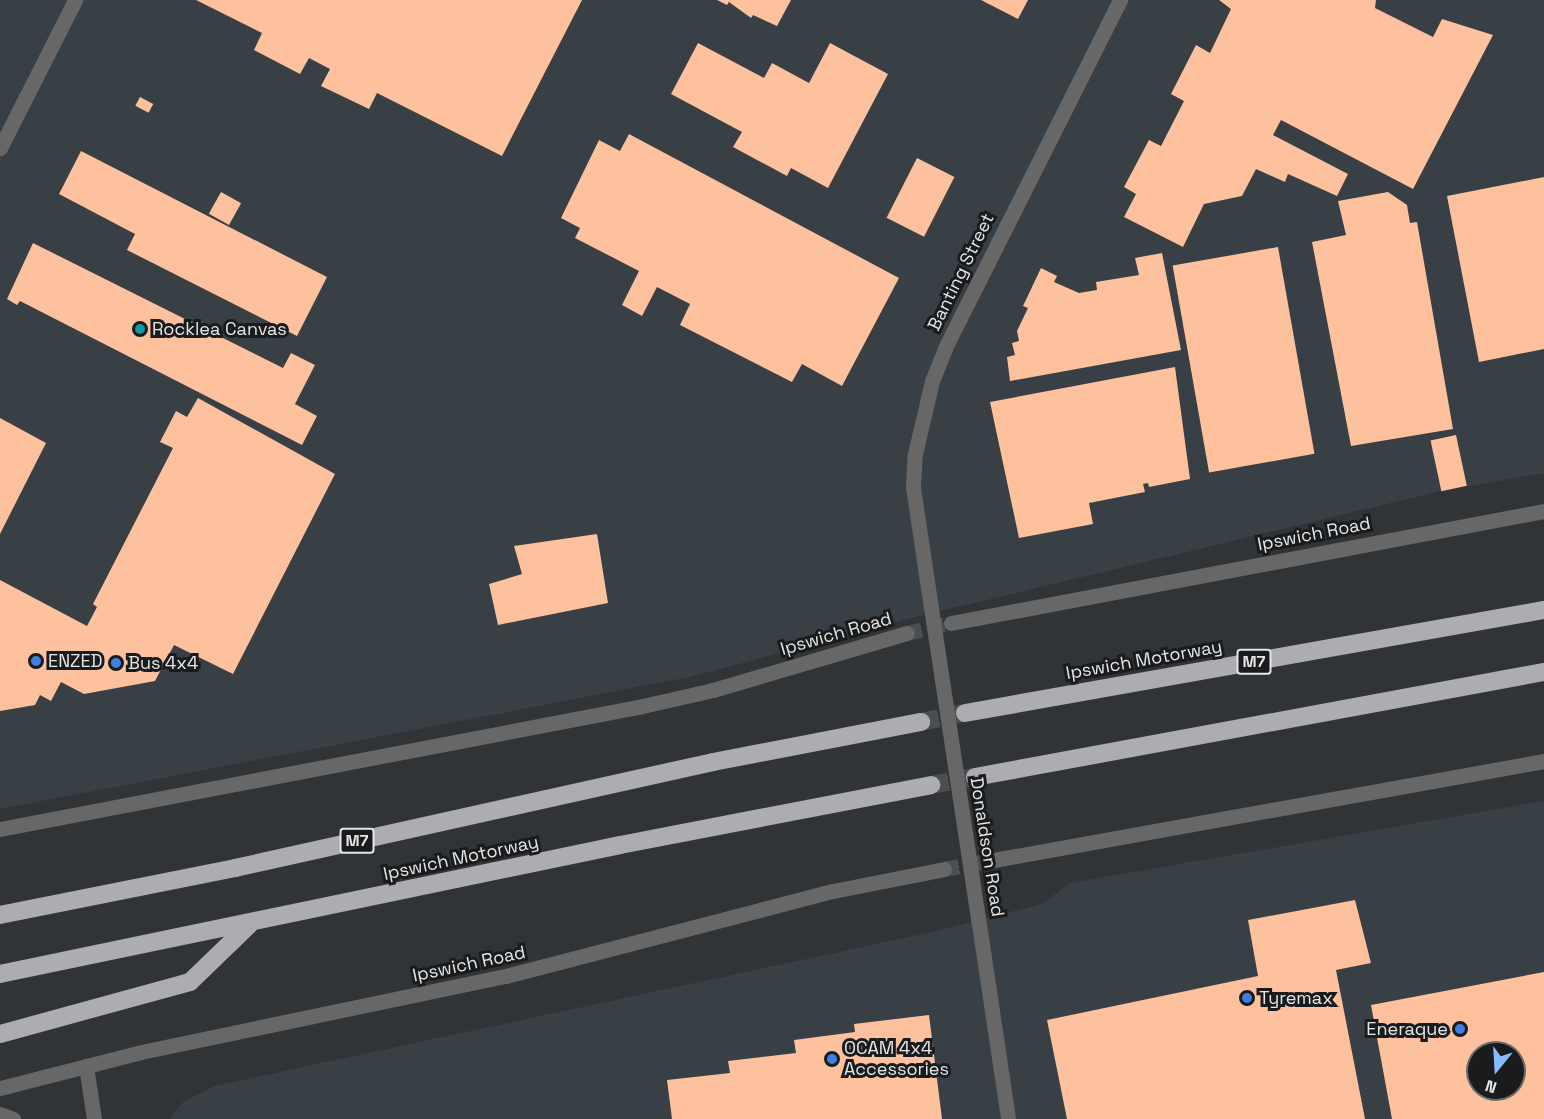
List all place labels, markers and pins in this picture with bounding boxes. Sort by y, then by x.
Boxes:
place label: Rocklea Canvas [152,318,287,340]
marker: Rocklea Canvas [133,322,147,336]
place label: ENZED [48,650,103,672]
place label: Bus 4x4 [128,652,198,674]
marker: ENZED [29,654,43,668]
marker: Bus 4x4 [109,656,123,670]
place label: Tyremax [1259,987,1333,1009]
marker: Tyremax [1240,991,1254,1005]
place label: Eneraque [1366,1018,1448,1040]
marker: Eneraque [1453,1022,1467,1036]
place label: OCAM 4x4 Accessories [844,1038,949,1080]
marker: OCAM 4x4 Accessories [825,1052,839,1066]

